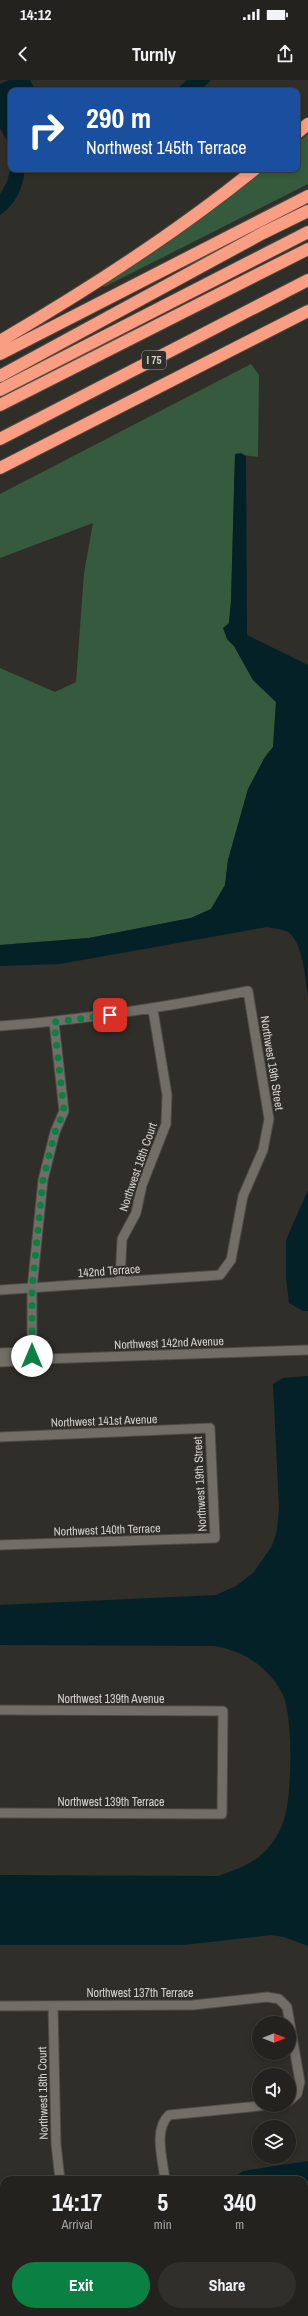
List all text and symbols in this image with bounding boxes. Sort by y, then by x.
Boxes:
text: 14:12 [20,4,51,25]
text: Turnly [132,42,176,67]
icon: back [12,43,34,65]
icon: share [274,43,296,65]
text: 290 m [86,99,151,137]
icon: right [20,104,72,156]
text: Northwest 145th Terrace [86,135,247,160]
road number: I 75 [142,351,166,369]
pin [93,998,127,1032]
icon: arrive [99,1004,121,1026]
street label: Northwest 19th Street [257,1015,287,1112]
street label: Northwest 18th Court [115,1120,161,1214]
street label: 142nd Terrace [77,1261,141,1281]
street label: Northwest 142nd Avenue [114,1333,224,1353]
position arrow [11,1335,53,1377]
street label: Northwest 141st Avenue [50,1411,158,1431]
street label: Northwest 19th Street [190,1436,210,1532]
street label: Northwest 140th Terrace [53,1520,161,1540]
street label: Northwest 139th Avenue [57,1691,165,1707]
street label: Northwest 139th Terrace [57,1794,165,1810]
street label: Northwest 137th Terrace [86,1985,194,2001]
north arrow [252,2016,296,2060]
map controls [252,2016,296,2164]
street label: Northwest 18th Court [34,2046,52,2140]
button: sound [252,2068,296,2112]
button: layers [252,2120,296,2164]
text: 14:17 [52,2186,102,2218]
text: 5 [157,2186,168,2218]
text: 340 [223,2186,256,2218]
text: Arrival [62,2216,92,2233]
text: min [154,2216,172,2233]
text: m [235,2216,244,2233]
button: Exit [12,2262,150,2308]
button: Share [158,2262,296,2308]

